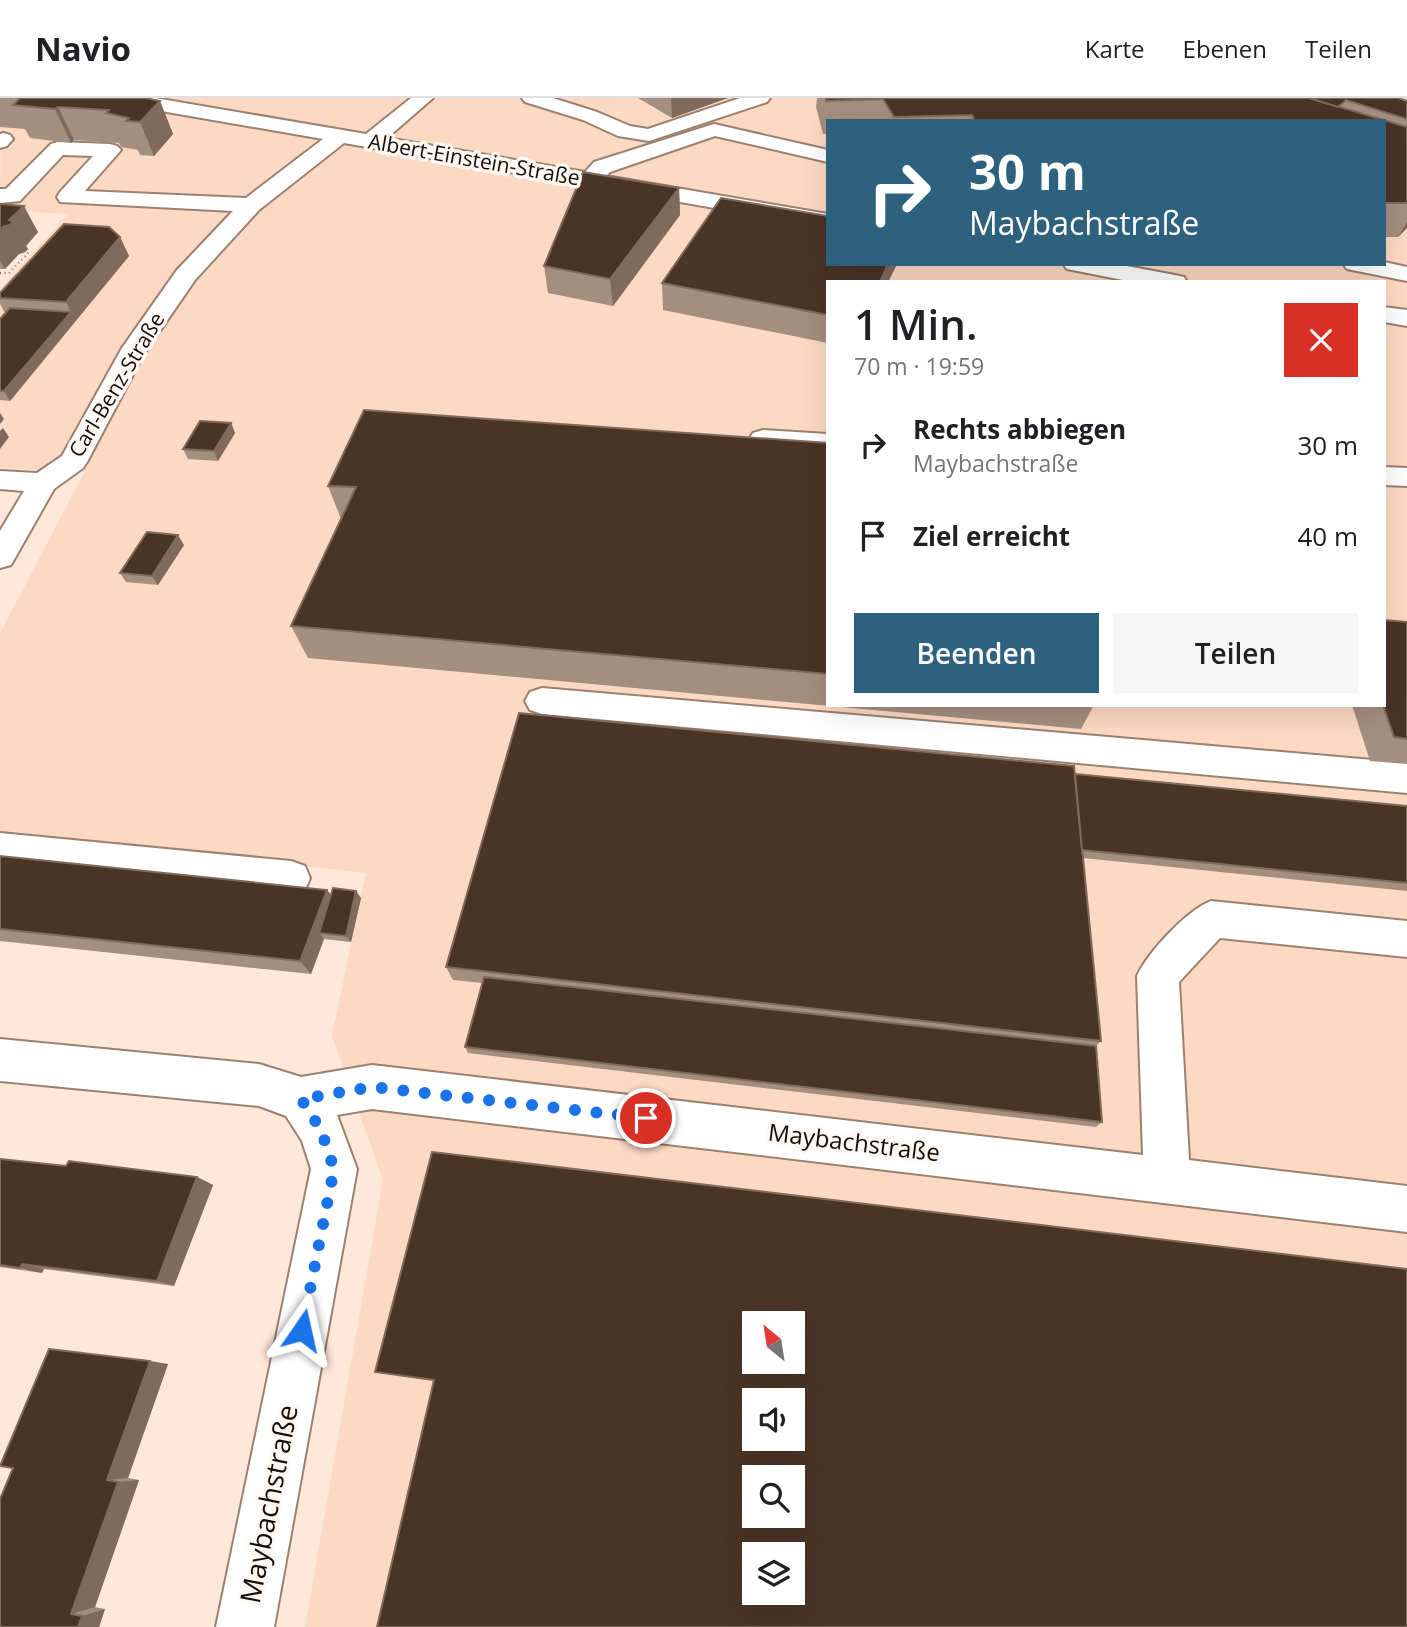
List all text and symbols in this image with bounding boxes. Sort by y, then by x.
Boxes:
text: Navio [35,26,131,71]
text: Karte [1085,32,1145,65]
text: Ebenen [1183,32,1267,65]
text: Teilen [1305,32,1372,65]
street label: Albert-Einstein-Straße [366,127,582,191]
text: 30 m [969,138,1086,204]
icon: right [854,147,945,238]
text: Maybachstraße [969,201,1199,244]
text: 1 Min. [854,295,978,352]
button: close [1284,303,1358,377]
street label: Carl-Benz-Straße [62,307,171,462]
text: 70 m · 19:59 [854,350,984,382]
text: Rechts abbiegen [913,411,1126,447]
icon: right [854,426,892,464]
text: 30 m [1297,427,1358,463]
text: Maybachstraße [913,447,1079,479]
icon: arrive [854,517,892,555]
text: Ziel erreicht [913,518,1070,554]
text: 40 m [1297,518,1358,554]
button: Beenden [854,613,1099,693]
button: Teilen [1113,613,1358,693]
pin [616,1088,676,1148]
icon: arrive [627,1099,665,1137]
street label: Maybachstraße [766,1115,942,1168]
position arrow [265,1293,339,1367]
north arrow [742,1311,805,1374]
map controls [742,1311,805,1605]
button: sound [742,1388,805,1451]
street label: Maybachstraße [230,1401,306,1606]
button: search [742,1465,805,1528]
button: layers [742,1542,805,1605]

